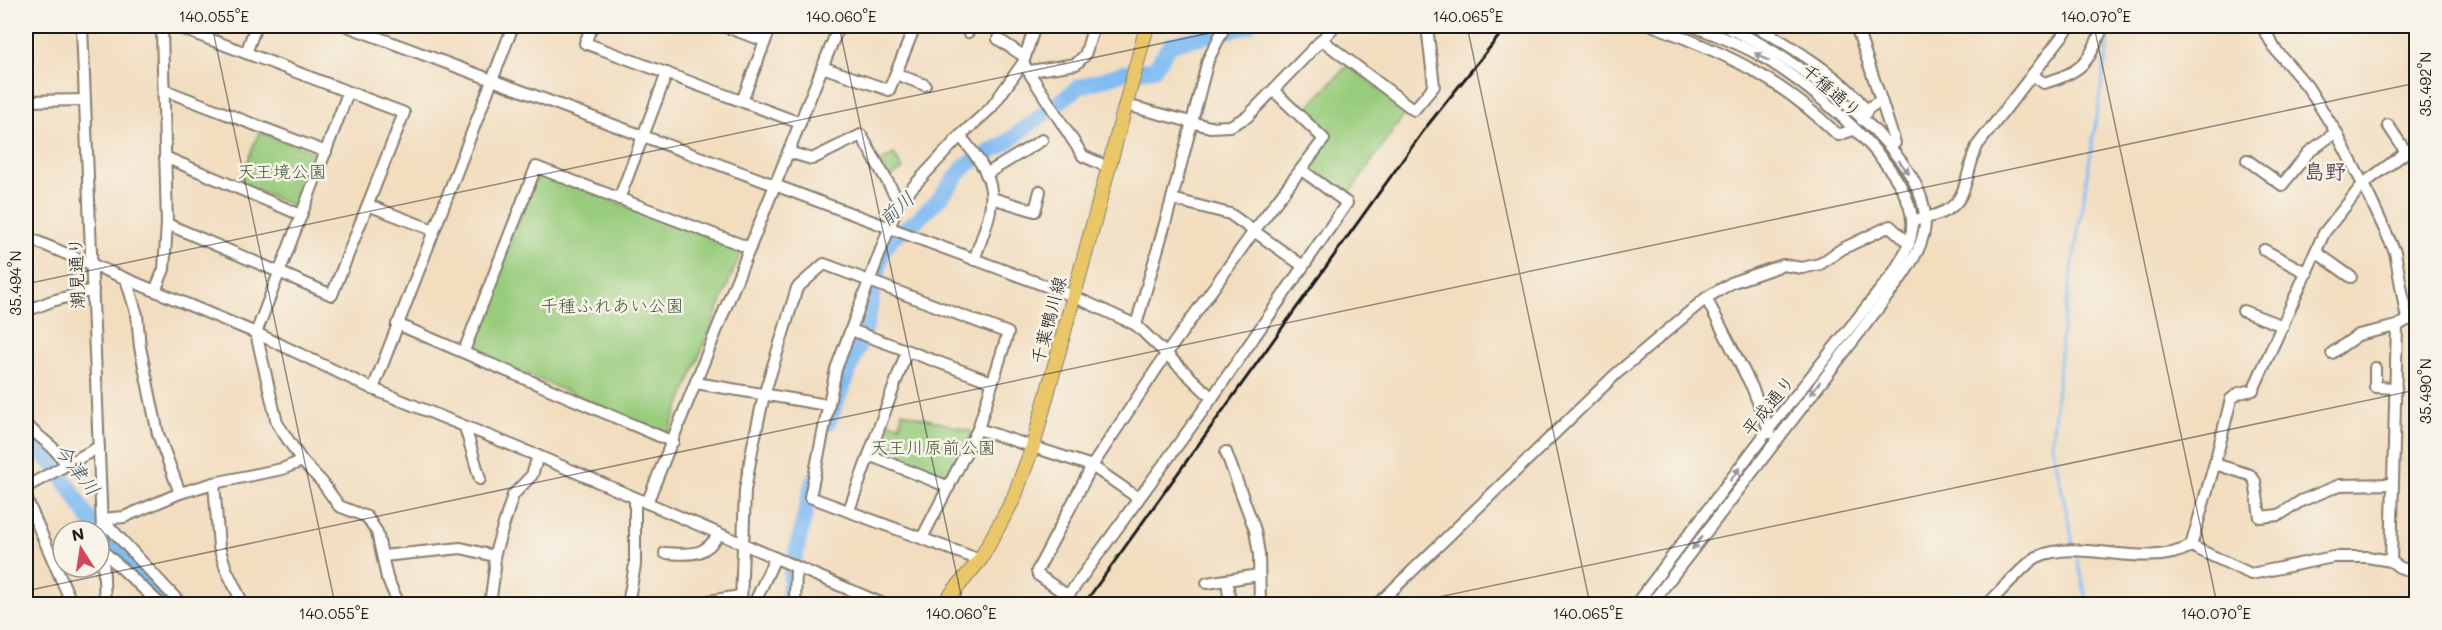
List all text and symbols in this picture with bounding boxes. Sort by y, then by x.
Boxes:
text: 140.055°E [179,6,250,26]
text: 140.060°E [805,6,877,26]
text: 140.065°E [1433,6,1504,26]
text: 140.070°E [2061,6,2132,26]
one-way arrow [1753,52,1770,62]
text: 35.492°N [2415,52,2435,116]
street label: 千種通り [1797,57,1867,123]
district label: 島野 [2304,157,2346,184]
park label: 天王境公園 [237,159,327,183]
one-way arrow [1898,159,1910,174]
water label: 前川 [872,185,920,231]
street label: 潮見通り [63,237,89,309]
text: 35.494°N [5,250,25,316]
street label: 千葉鴨川線 [1025,273,1071,367]
park label: 千種ふれあい公園 [540,293,684,317]
text: 35.490°N [2415,358,2435,424]
street label: 平成通り [1736,369,1800,441]
one-way arrow [1809,380,1822,396]
park label: 天王川原前公園 [870,435,996,459]
water label: 今津川 [50,437,106,501]
one-way arrow [1728,467,1740,482]
north arrow [51,519,111,579]
text: N [70,522,86,545]
one-way arrow [1691,535,1703,551]
text: 140.055°E [299,603,370,623]
text: 140.060°E [925,603,997,623]
text: 140.065°E [1553,603,1624,623]
text: 140.070°E [2181,603,2252,623]

